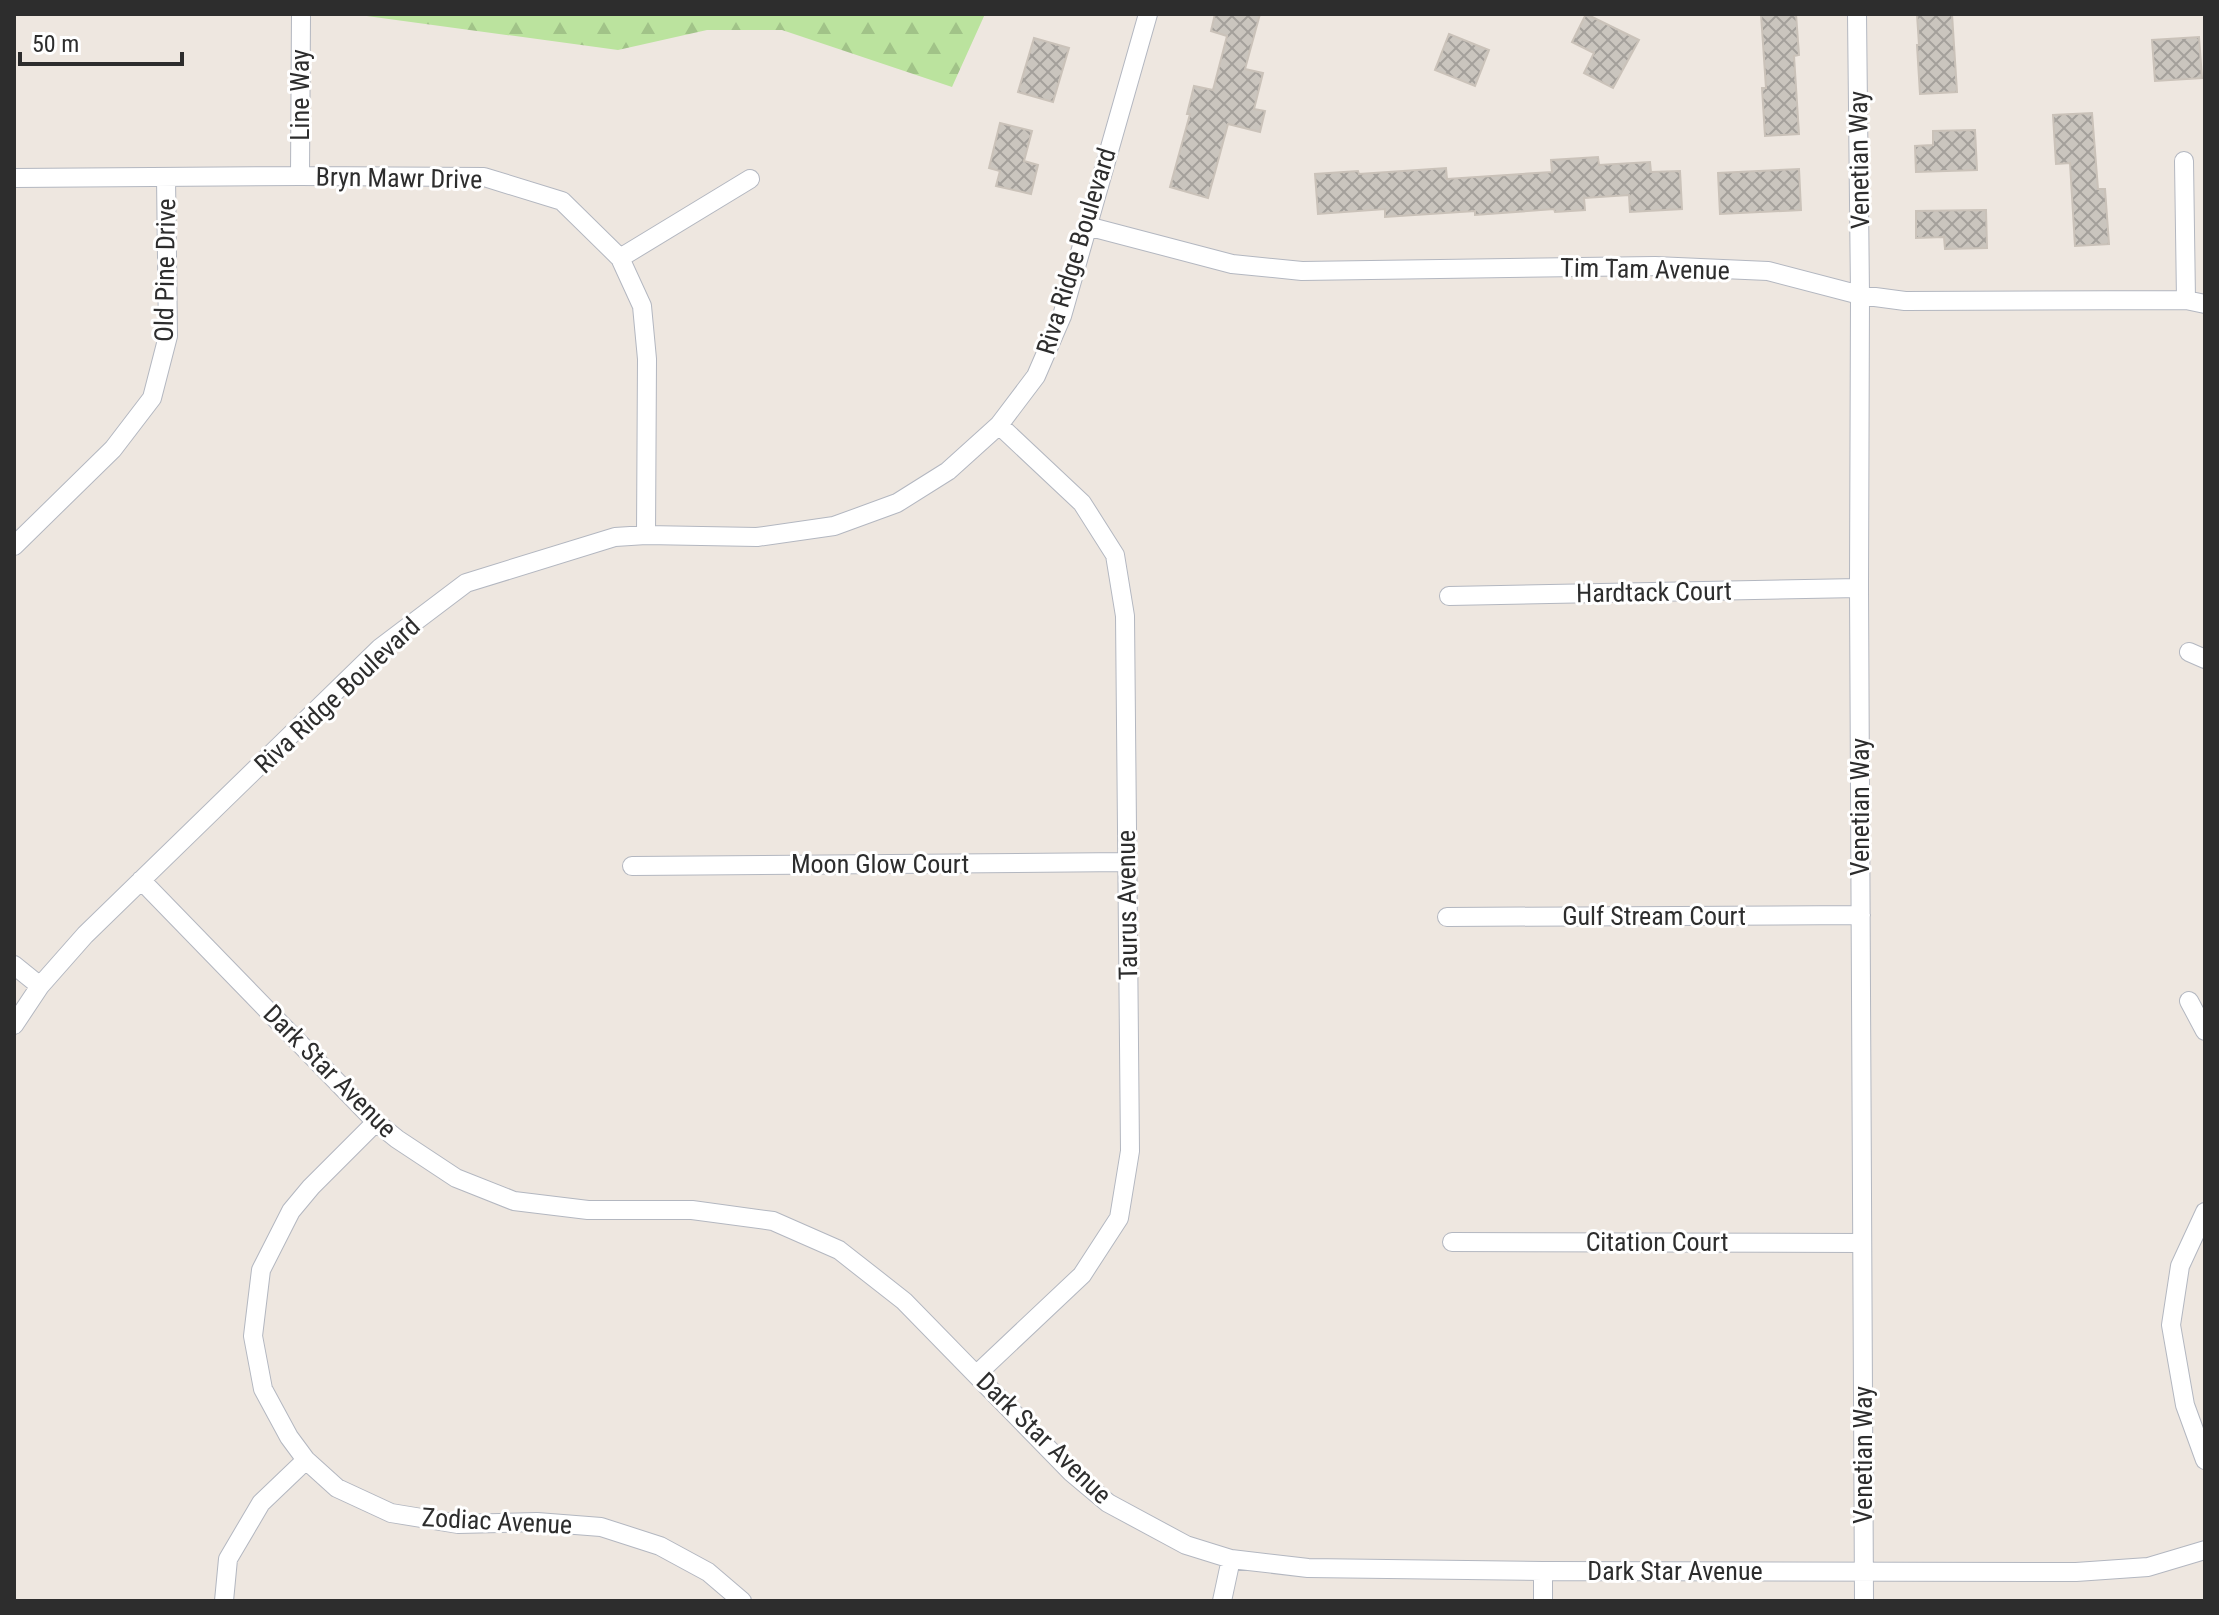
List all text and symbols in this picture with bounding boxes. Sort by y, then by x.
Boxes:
scale bar [20,16,182,66]
text: 50 m [32,30,79,58]
street label: Line Way [285,49,315,141]
street label: Venetian Way [1843,91,1875,229]
street label: Riva Ridge Boulevard [1030,144,1122,358]
street label: Bryn Mawr Drive [316,162,482,194]
street label: Old Pine Drive [149,198,181,342]
street label: Tim Tam Avenue [1560,253,1730,285]
street label: Hardtack Court [1576,576,1732,608]
street label: Riva Ridge Boulevard [248,611,426,779]
street label: Venetian Way [1845,738,1875,876]
street label: Taurus Avenue [1111,830,1143,980]
street label: Moon Glow Court [791,849,969,879]
street label: Gulf Stream Court [1562,901,1746,931]
street label: Dark Star Avenue [257,998,403,1144]
street label: Citation Court [1586,1227,1728,1257]
street label: Dark Star Avenue [971,1366,1117,1510]
street label: Venetian Way [1848,1386,1878,1524]
street label: Zodiac Avenue [421,1502,573,1540]
street label: Dark Star Avenue [1587,1556,1763,1586]

